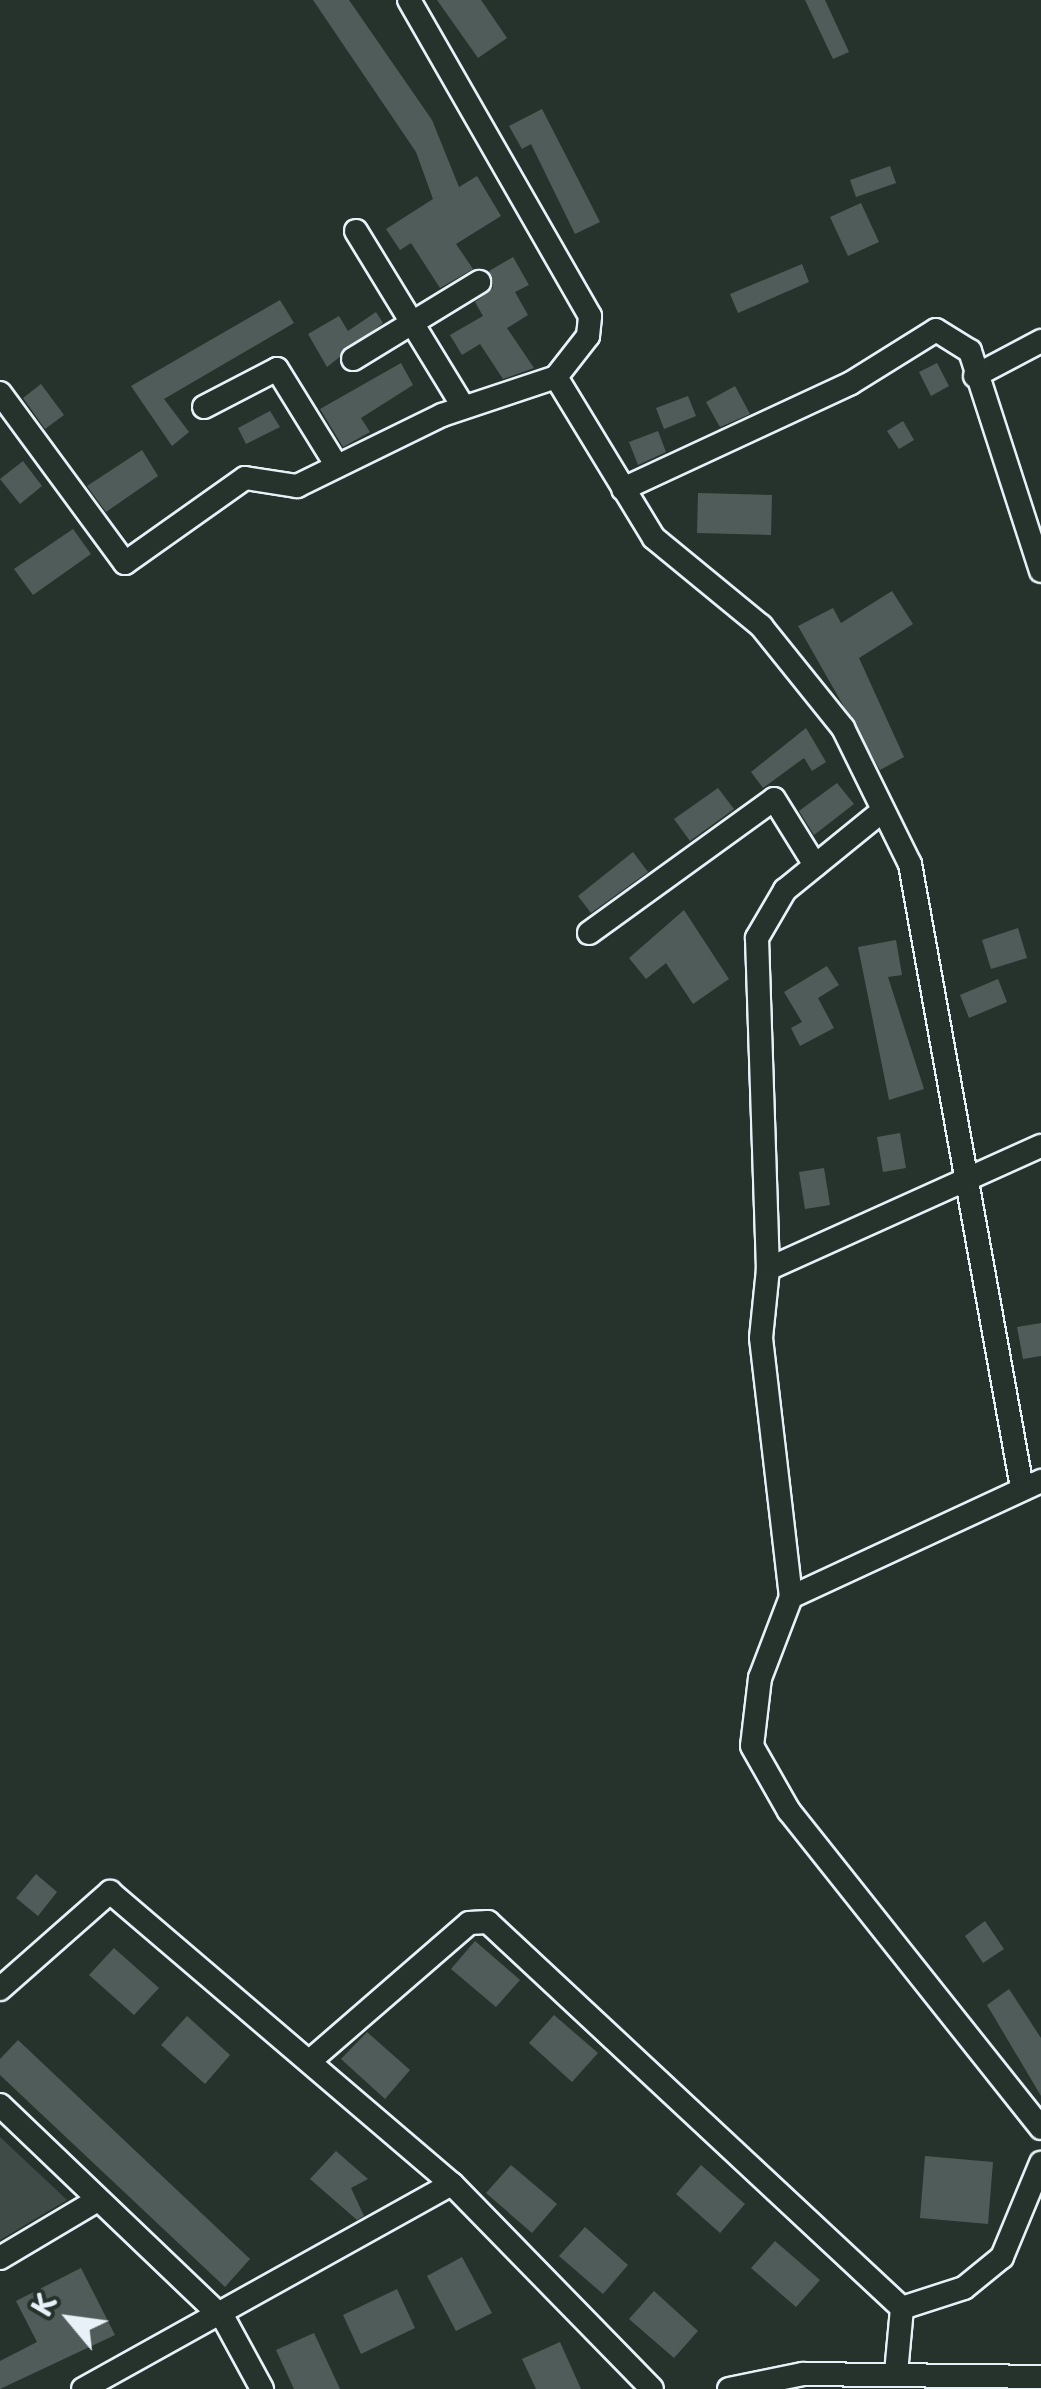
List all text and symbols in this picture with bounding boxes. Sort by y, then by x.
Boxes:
north arrow [20,2269,120,2369]
text: K [20,2285,67,2324]

